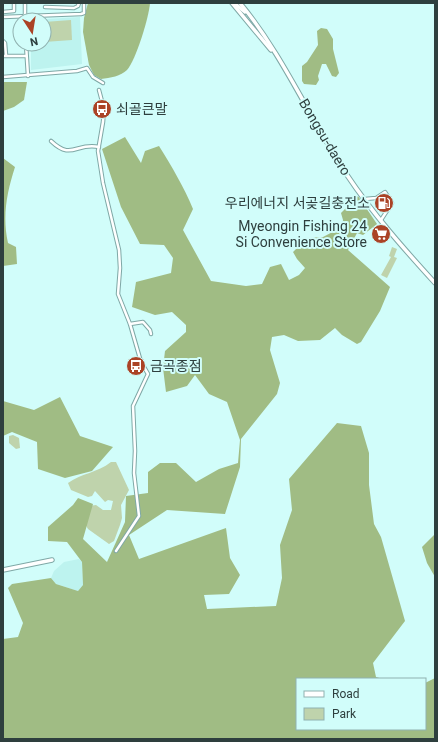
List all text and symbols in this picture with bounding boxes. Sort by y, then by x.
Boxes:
north arrow [12,12,52,52]
text: N [29,34,39,49]
street label: Bongsu-daero [296,96,354,178]
bus stop icon: 쇠골큰말 [91,98,113,120]
place label: 쇠골큰말 [116,101,168,117]
fuel station icon: 우리에너지 서곶길충전소 [373,192,395,214]
place label: 우리에너지 서곶길충전소 [225,195,370,211]
place label: Myeongin Fishing 24 Si Convenience Store [236,218,367,250]
supermarket icon: Myeongin Fishing 24 Si Convenience Store [370,223,392,245]
bus stop icon: 금곡종점 [125,355,147,377]
place label: 금곡종점 [150,358,202,374]
legend [296,678,426,730]
text: Road [332,687,360,701]
text: Park [332,707,357,721]

